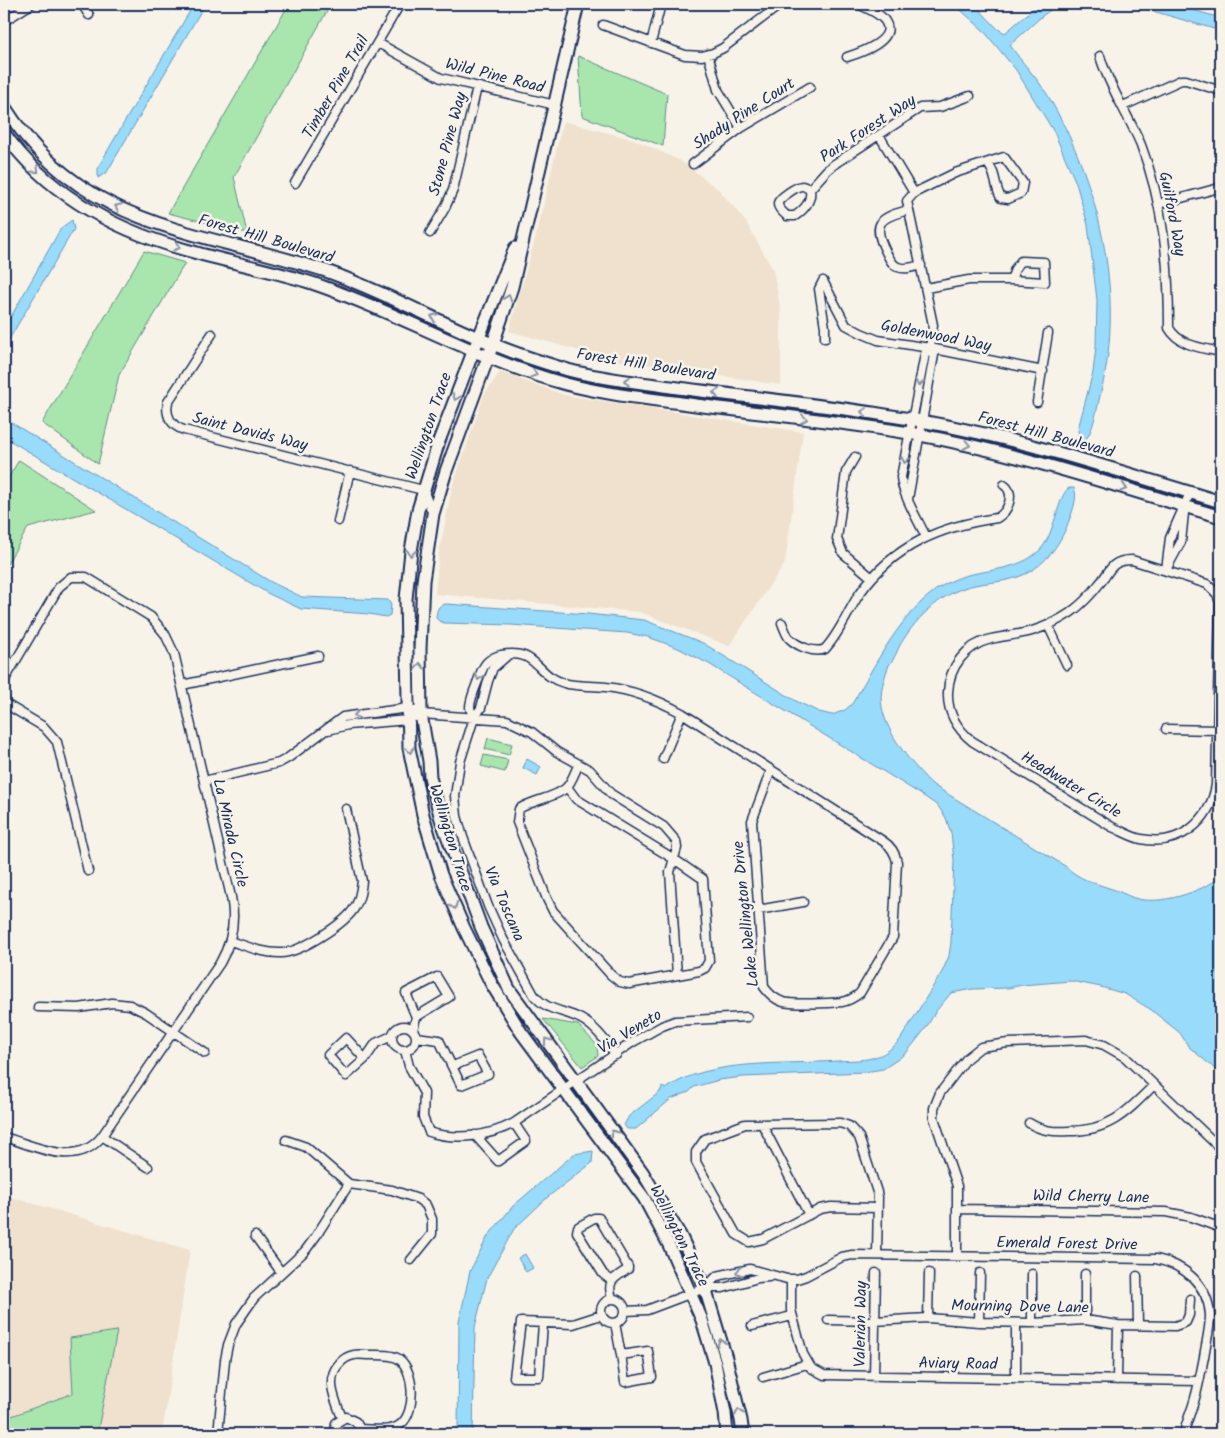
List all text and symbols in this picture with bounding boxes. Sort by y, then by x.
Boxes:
street label: Timber Pine Trail [296,30,376,144]
street label: Wild Pine Road [443,52,548,101]
street label: Shady Pine Court [688,71,801,156]
street label: Park Forest Way [815,88,922,170]
street label: Stone Pine Way [422,89,474,199]
one-way arrow [30,164,39,173]
street label: Guilford Way [1152,170,1193,259]
one-way arrow [114,203,123,213]
street label: Forest Hill Boulevard [195,208,338,271]
one-way arrow [172,242,181,252]
one-way arrow [502,294,512,303]
one-way arrow [430,313,439,324]
street label: Goldenwood Way [879,313,994,359]
street label: Forest Hill Boulevard [575,342,718,388]
one-way arrow [529,368,537,378]
street label: Wellington Trace [399,369,459,483]
one-way arrow [622,376,630,387]
one-way arrow [915,379,925,387]
one-way arrow [712,388,720,399]
one-way arrow [452,393,462,401]
street label: Forest Hill Boulevard [975,405,1118,465]
street label: Saint Davids Way [190,406,311,459]
one-way arrow [860,407,868,418]
one-way arrow [800,413,808,423]
one-way arrow [962,439,971,450]
one-way arrow [900,456,910,464]
one-way arrow [1119,482,1127,492]
one-way arrow [406,550,417,558]
one-way arrow [415,661,425,669]
one-way arrow [475,673,485,681]
one-way arrow [352,709,360,720]
street label: Headwater Circle [1016,745,1126,825]
one-way arrow [404,747,415,755]
street label: La Mirada Circle [205,776,255,890]
street label: Wellington Trace [422,781,478,895]
street label: Lake Wellington Drive [726,840,766,988]
street label: Via Toscana [477,863,531,945]
one-way arrow [448,901,459,910]
street label: Via Veneto [593,1003,667,1061]
one-way arrow [545,1038,553,1047]
one-way arrow [611,1129,620,1139]
street label: Wellington Trace [643,1181,715,1291]
street label: Wild Cherry Lane [1033,1183,1149,1211]
street label: Emerald Forest Drive [996,1230,1138,1258]
one-way arrow [734,1266,743,1276]
street label: Valerian Way [848,1280,874,1367]
street label: Mourning Dove Lane [951,1293,1089,1321]
one-way arrow [717,1339,727,1347]
street label: Aviary Road [918,1351,999,1377]
one-way arrow [734,1407,745,1416]

